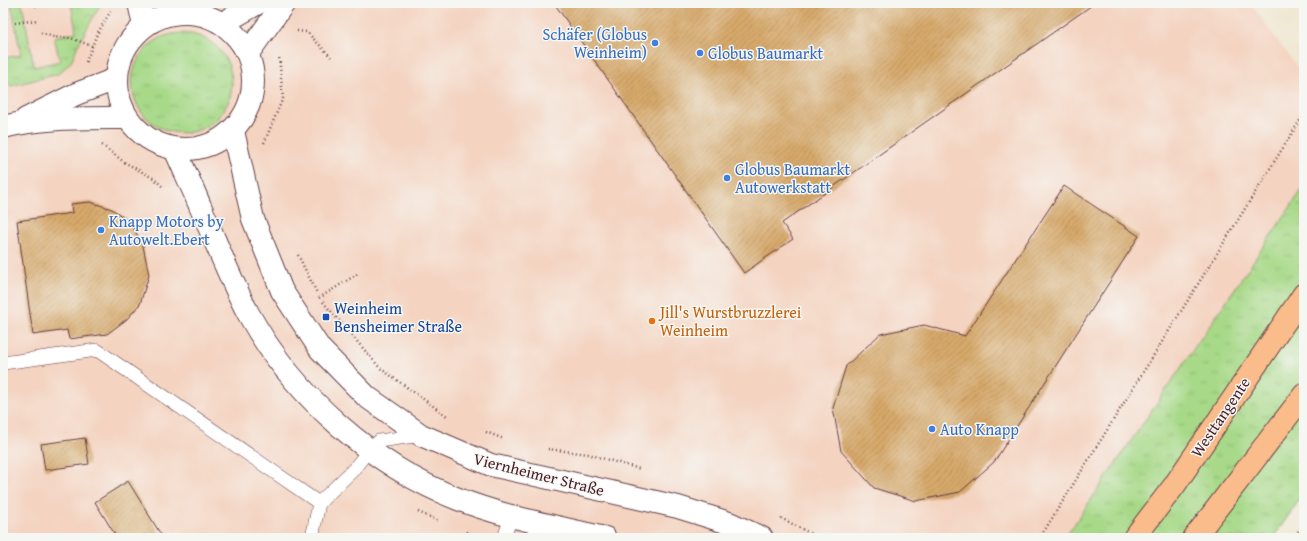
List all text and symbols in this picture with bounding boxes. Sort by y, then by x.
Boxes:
place label: Schäfer (Globus Weinheim) [543,22,647,64]
marker: Schäfer (Globus Weinheim) [650,38,660,48]
place label: Globus Baumarkt [708,41,824,65]
marker: Globus Baumarkt [695,48,705,58]
place label: Globus Baumarkt Autowerkstatt [735,157,851,199]
marker: Globus Baumarkt Autowerkstatt [722,173,732,183]
place label: Knapp Motors by Autowelt.Ebert [109,209,224,251]
marker: Knapp Motors by Autowelt.Ebert [96,225,106,235]
place label: Weinheim Bensheimer Straße [334,296,462,338]
place label: Jill's Wurstbruzzlerei Weinheim [658,300,802,342]
marker: Weinheim Bensheimer Straße [321,312,331,322]
marker: Jill's Wurstbruzzlerei Weinheim [647,316,657,326]
street label: Westtangente [1184,372,1256,462]
place label: Auto Knapp [940,417,1019,441]
marker: Auto Knapp [927,424,937,434]
street label: Viernheimer Straße [471,446,607,502]

